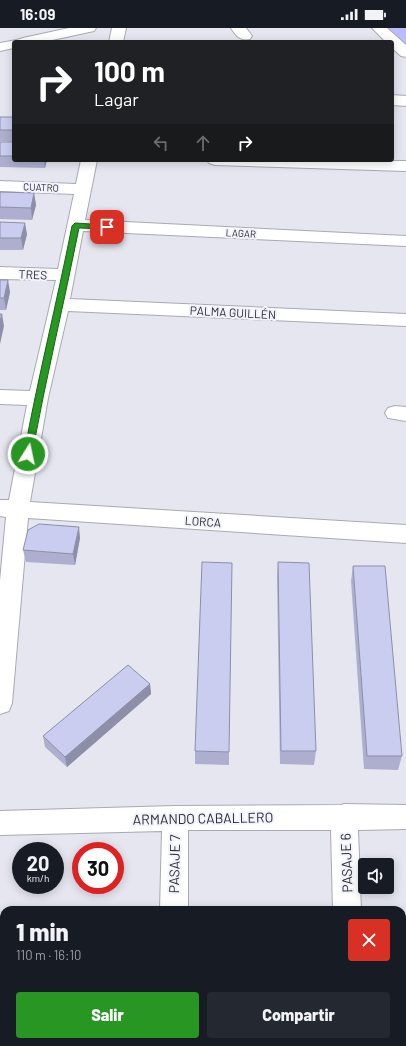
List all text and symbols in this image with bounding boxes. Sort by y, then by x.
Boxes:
text: 16:09 [20,5,55,23]
text: 100 m [94,54,165,88]
icon: right [28,56,80,108]
text: Lagar [94,88,139,110]
icon: left [150,132,172,154]
icon: ahead [192,132,214,154]
icon: right [234,132,256,154]
street label: CUATRO [23,180,59,194]
pin [90,210,124,244]
icon: arrive [96,216,118,238]
street label: LAGAR [226,226,256,240]
street label: TRES [19,267,47,281]
street label: PALMA GUILLÉN [189,303,277,321]
position arrow [7,433,49,475]
street label: LORCA [184,513,222,529]
street label: ARMANDO CABALLERO [133,808,273,828]
street label: PASAJE 6 [336,833,356,893]
street label: PASAJE 7 [165,834,183,894]
speed limit sign: 30 [72,842,124,894]
text: 20 [27,851,49,875]
map controls [358,858,394,894]
button: sound [358,858,394,894]
text: km/h [27,872,49,884]
text: 1 min [16,917,69,946]
button: close [348,919,390,961]
text: 110 m · 16:10 [16,947,81,963]
button: Salir [16,992,199,1038]
button: Compartir [207,992,390,1038]

